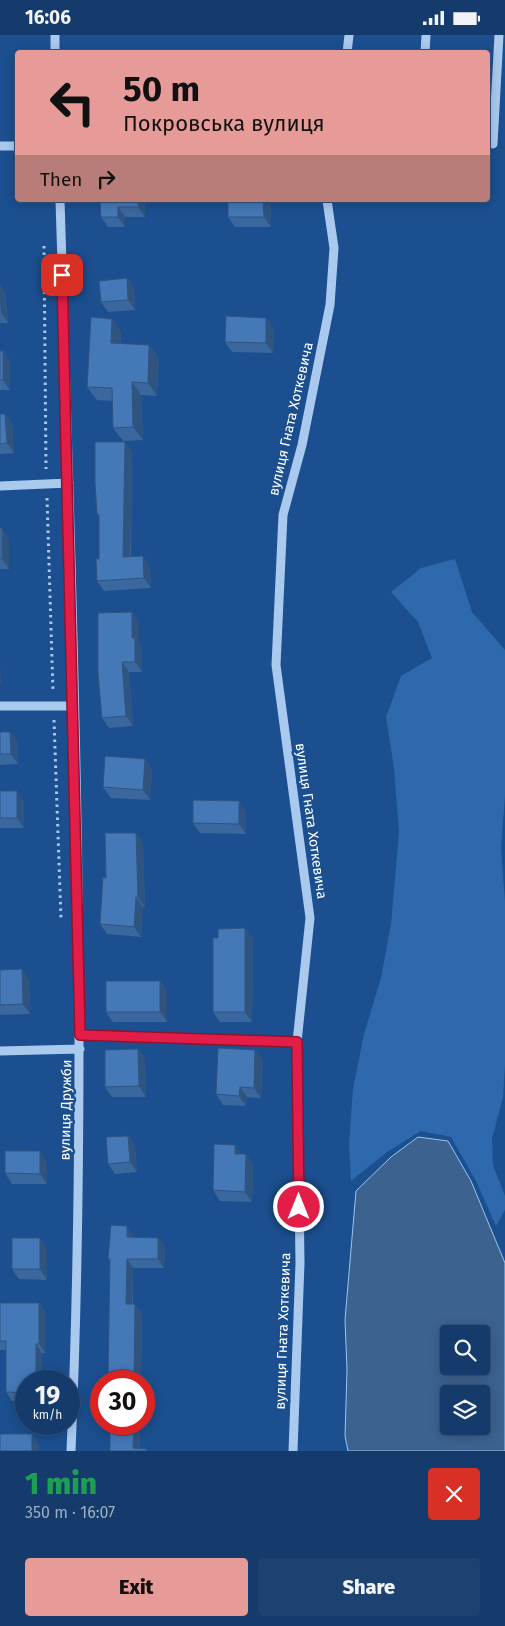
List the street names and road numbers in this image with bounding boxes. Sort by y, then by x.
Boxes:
street label: вулиця Гната Хоткевича [265,341,317,497]
street label: вулиця Гната Хоткевича [292,742,330,900]
street label: вулиця Дружби [57,1059,75,1161]
street label: вулиця Гната Хоткевича [272,1252,294,1410]

